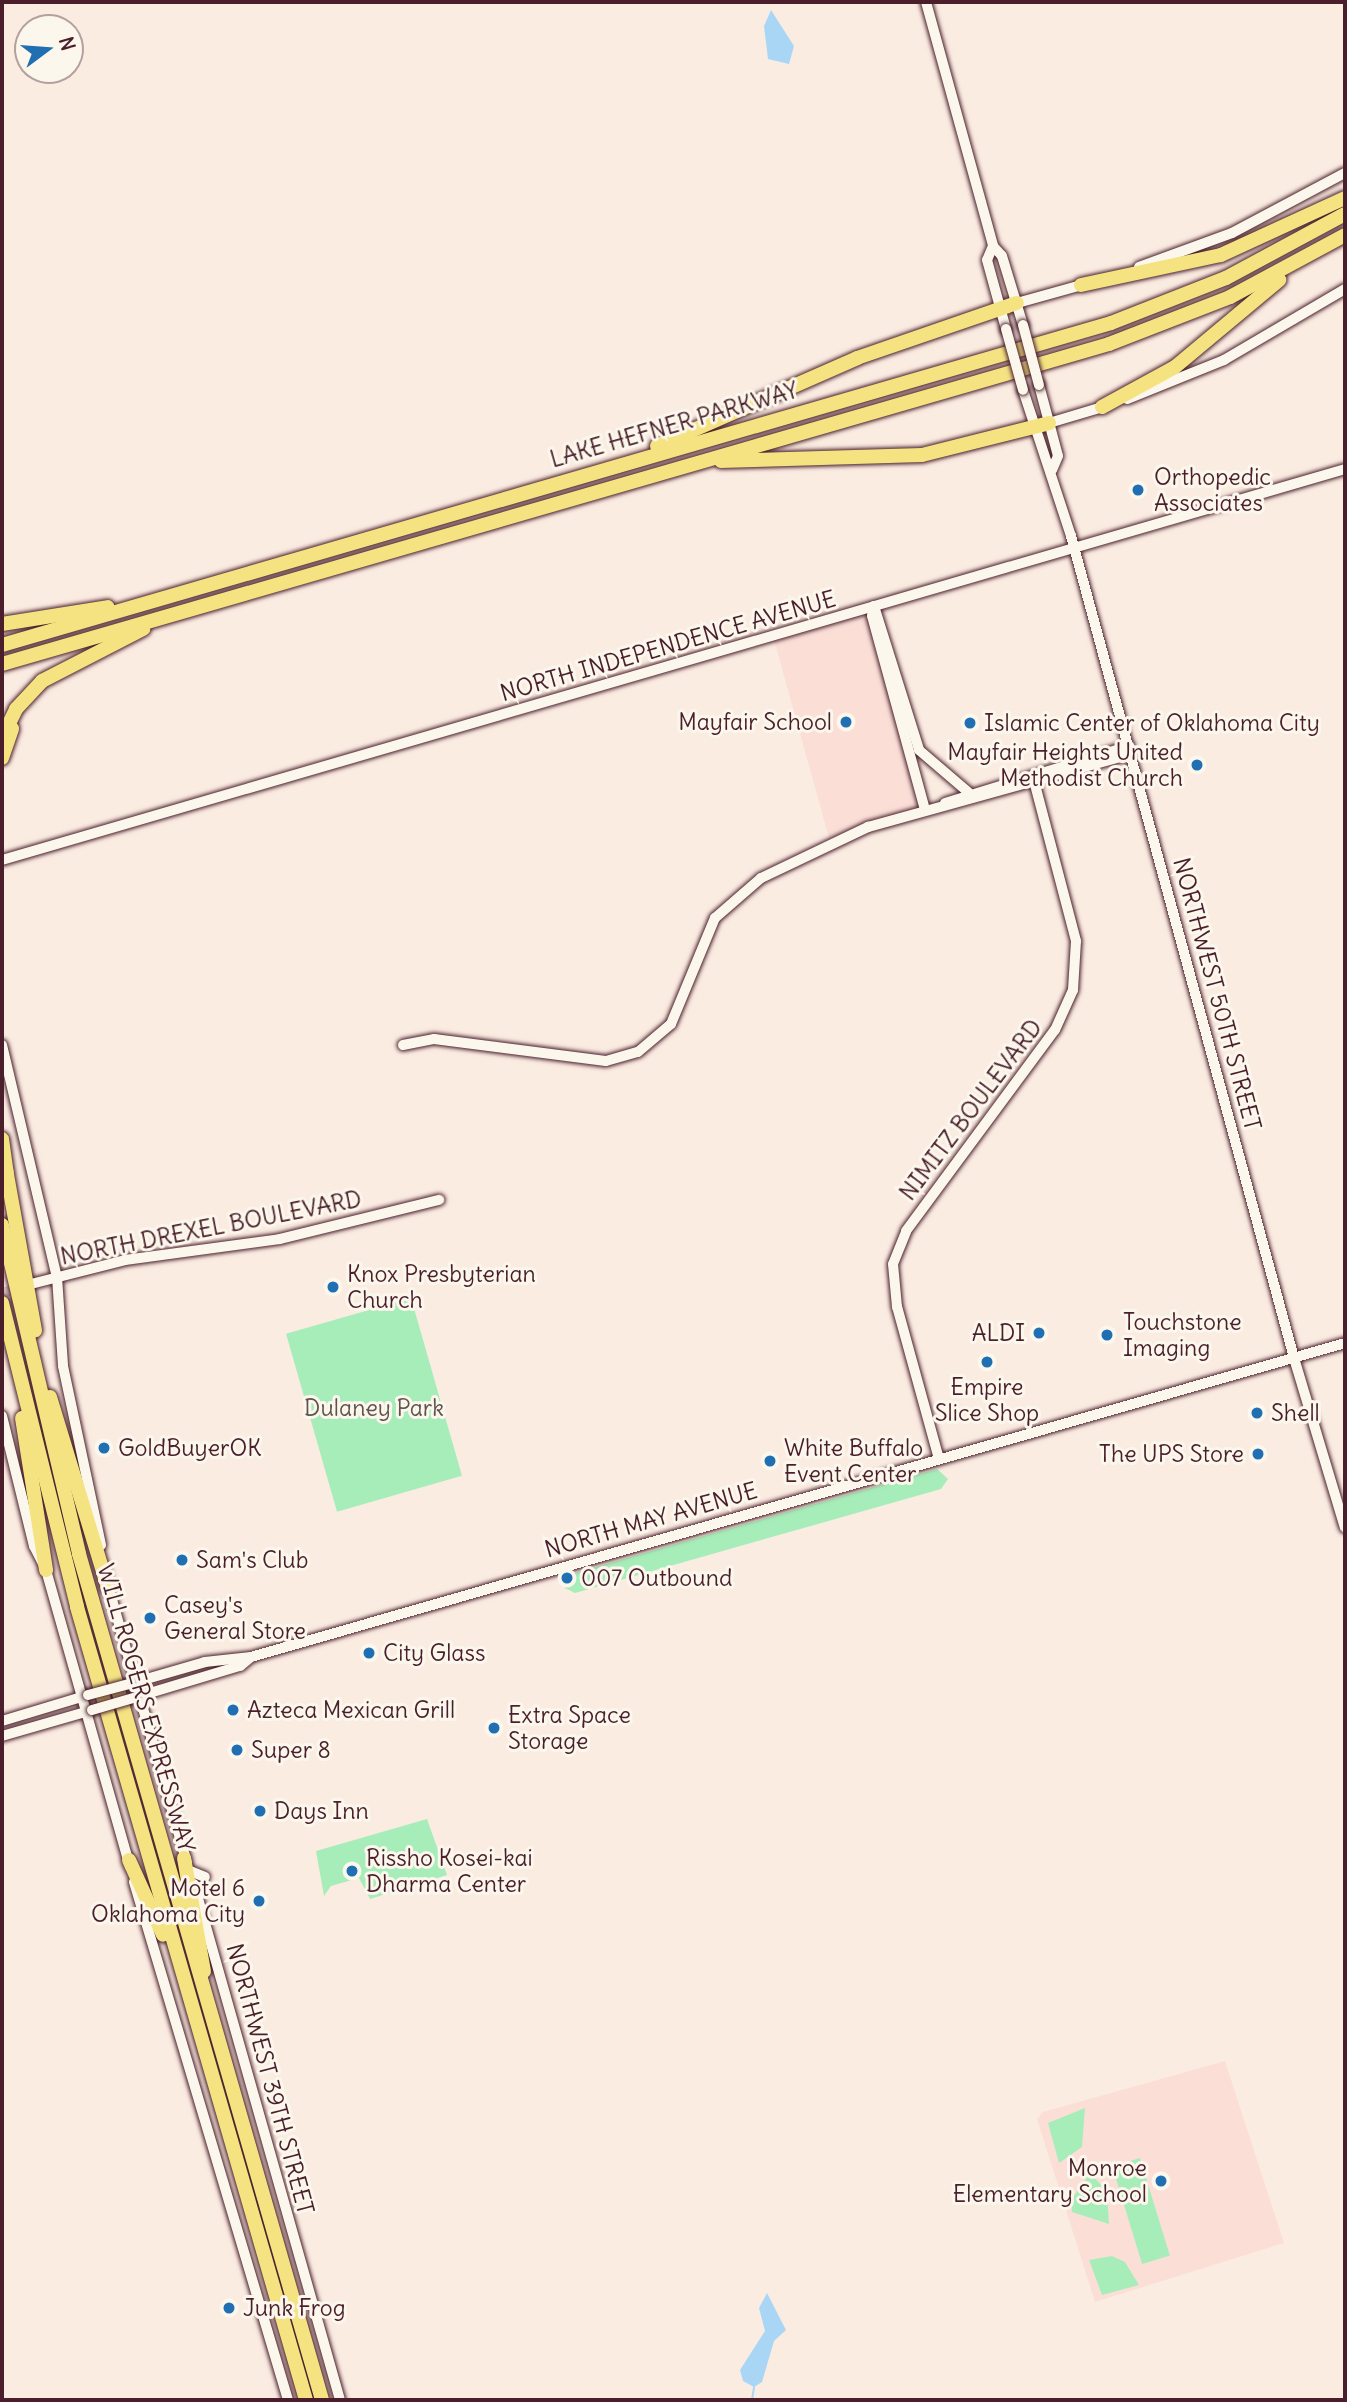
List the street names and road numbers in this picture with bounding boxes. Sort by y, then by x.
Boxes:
street label: LAKE HEFNER PARKWAY [547,376,801,474]
street label: NORTH INDEPENDENCE AVENUE [497,585,839,707]
street label: NORTHWEST 50TH STREET [1167,855,1267,1133]
street label: NIMITZ BOULEVARD [894,1014,1048,1206]
street label: NORTH DREXEL BOULEVARD [58,1185,364,1271]
street label: NORTH MAY AVENUE [542,1476,760,1564]
street label: WILL ROGERS EXPRESSWAY [92,1561,200,1855]
street label: NORTHWEST 39TH STREET [221,1941,319,2217]

